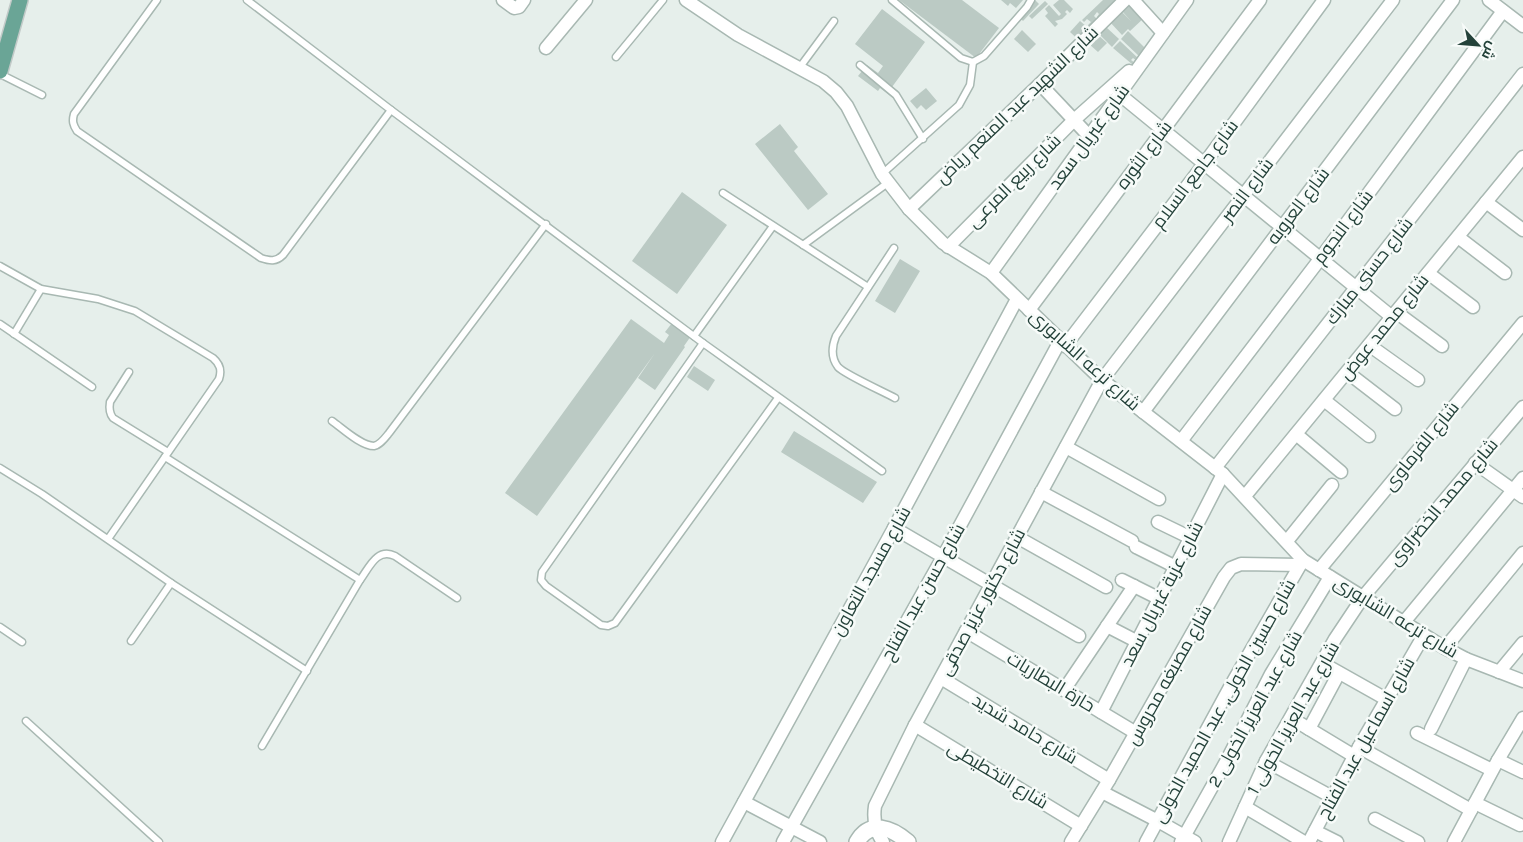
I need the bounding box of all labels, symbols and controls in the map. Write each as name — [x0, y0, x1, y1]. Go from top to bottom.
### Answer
north arrow — [1453, 20, 1503, 70]
street label: شارع الشهيد عبد المنعم رياض — [931, 21, 1104, 189]
text: ش — [1478, 39, 1501, 62]
street label: شارع غبريال سعد — [1044, 80, 1135, 194]
street label: شارع جامع السلام — [1147, 115, 1244, 233]
street label: شارع الثوره — [1111, 116, 1178, 194]
street label: شارع ربيع المرعى — [963, 130, 1066, 233]
street label: شارع النصر — [1215, 154, 1279, 228]
street label: شارع العروبه — [1262, 163, 1335, 249]
street label: شارع النجوم — [1308, 186, 1379, 269]
street label: شارع حسنى مبارك — [1320, 213, 1418, 330]
street label: شارع محمد عوض — [1335, 270, 1434, 385]
street label: شارع ترعه الشابورى — [1024, 305, 1145, 416]
street label: شارع الفرماوى — [1378, 397, 1465, 496]
street label: شارع محمد الخضراوى — [1383, 434, 1503, 571]
street label: شارع مسجد التعاون — [826, 502, 917, 640]
street label: شارع عزبة غبريال سعد — [1116, 518, 1209, 671]
street label: شارع حسن عبد الفتاح — [876, 520, 971, 665]
street label: شارع دكتور عزيز صدقى — [934, 525, 1031, 680]
street label: شارع ترعه الشابورى — [1329, 571, 1462, 664]
street label: شارع حسين الخولى, عبد الحميد الخولى — [1148, 575, 1301, 827]
street label: شارع مصبغه محروس — [1121, 601, 1218, 749]
street label: شارع عبد العزيز الخولى 2 — [1203, 627, 1308, 792]
street label: شارع عبد العزيز الخولى 1 — [1242, 638, 1345, 799]
street label: حارة البطاريات — [1003, 647, 1099, 717]
street label: شارع اسماعيل عبد الفتاح — [1312, 653, 1420, 823]
street label: شارع حامد شديد — [968, 689, 1082, 770]
street label: شارع التخطيطى — [943, 736, 1052, 814]

